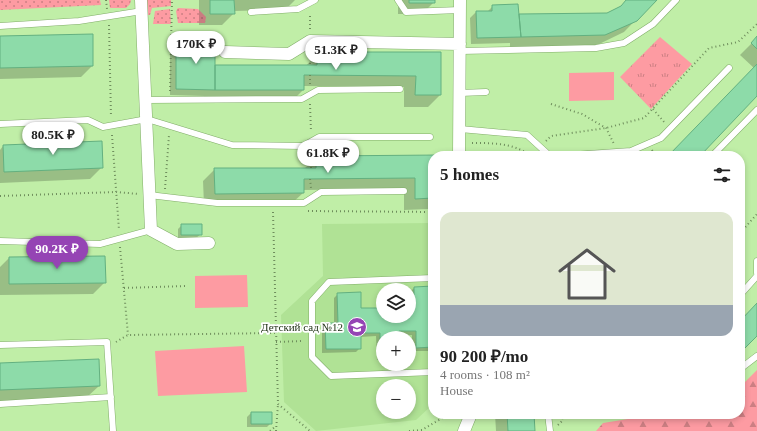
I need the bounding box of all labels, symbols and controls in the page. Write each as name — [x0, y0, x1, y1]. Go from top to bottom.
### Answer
pin: 170K ₽ — [163, 31, 229, 65]
text: 170K ₽ — [176, 36, 216, 51]
pin: 51.3K ₽ — [299, 37, 373, 71]
text: 51.3K ₽ — [314, 42, 358, 57]
pin: 80.5K ₽ — [16, 122, 90, 156]
text: 80.5K ₽ — [31, 127, 75, 142]
pin: 61.8K ₽ — [291, 140, 365, 174]
text: 61.8K ₽ — [306, 145, 350, 160]
icon: filters — [711, 164, 733, 186]
text: 5 homes — [440, 165, 499, 184]
pin: 90.2K ₽ — [20, 236, 94, 270]
icon: home — [551, 238, 623, 310]
text: 90.2K ₽ — [35, 241, 79, 256]
map controls — [376, 283, 416, 419]
button: layers — [376, 283, 416, 323]
school or university icon: Детский сад №12 — [346, 316, 368, 338]
place label: Детский сад №12 — [261, 321, 343, 333]
button: + — [376, 331, 416, 371]
text: 90 200 ₽/mo — [440, 347, 528, 366]
text: 4 rooms · 108 m² — [440, 367, 530, 382]
button: − — [376, 379, 416, 419]
text: House — [440, 383, 473, 398]

